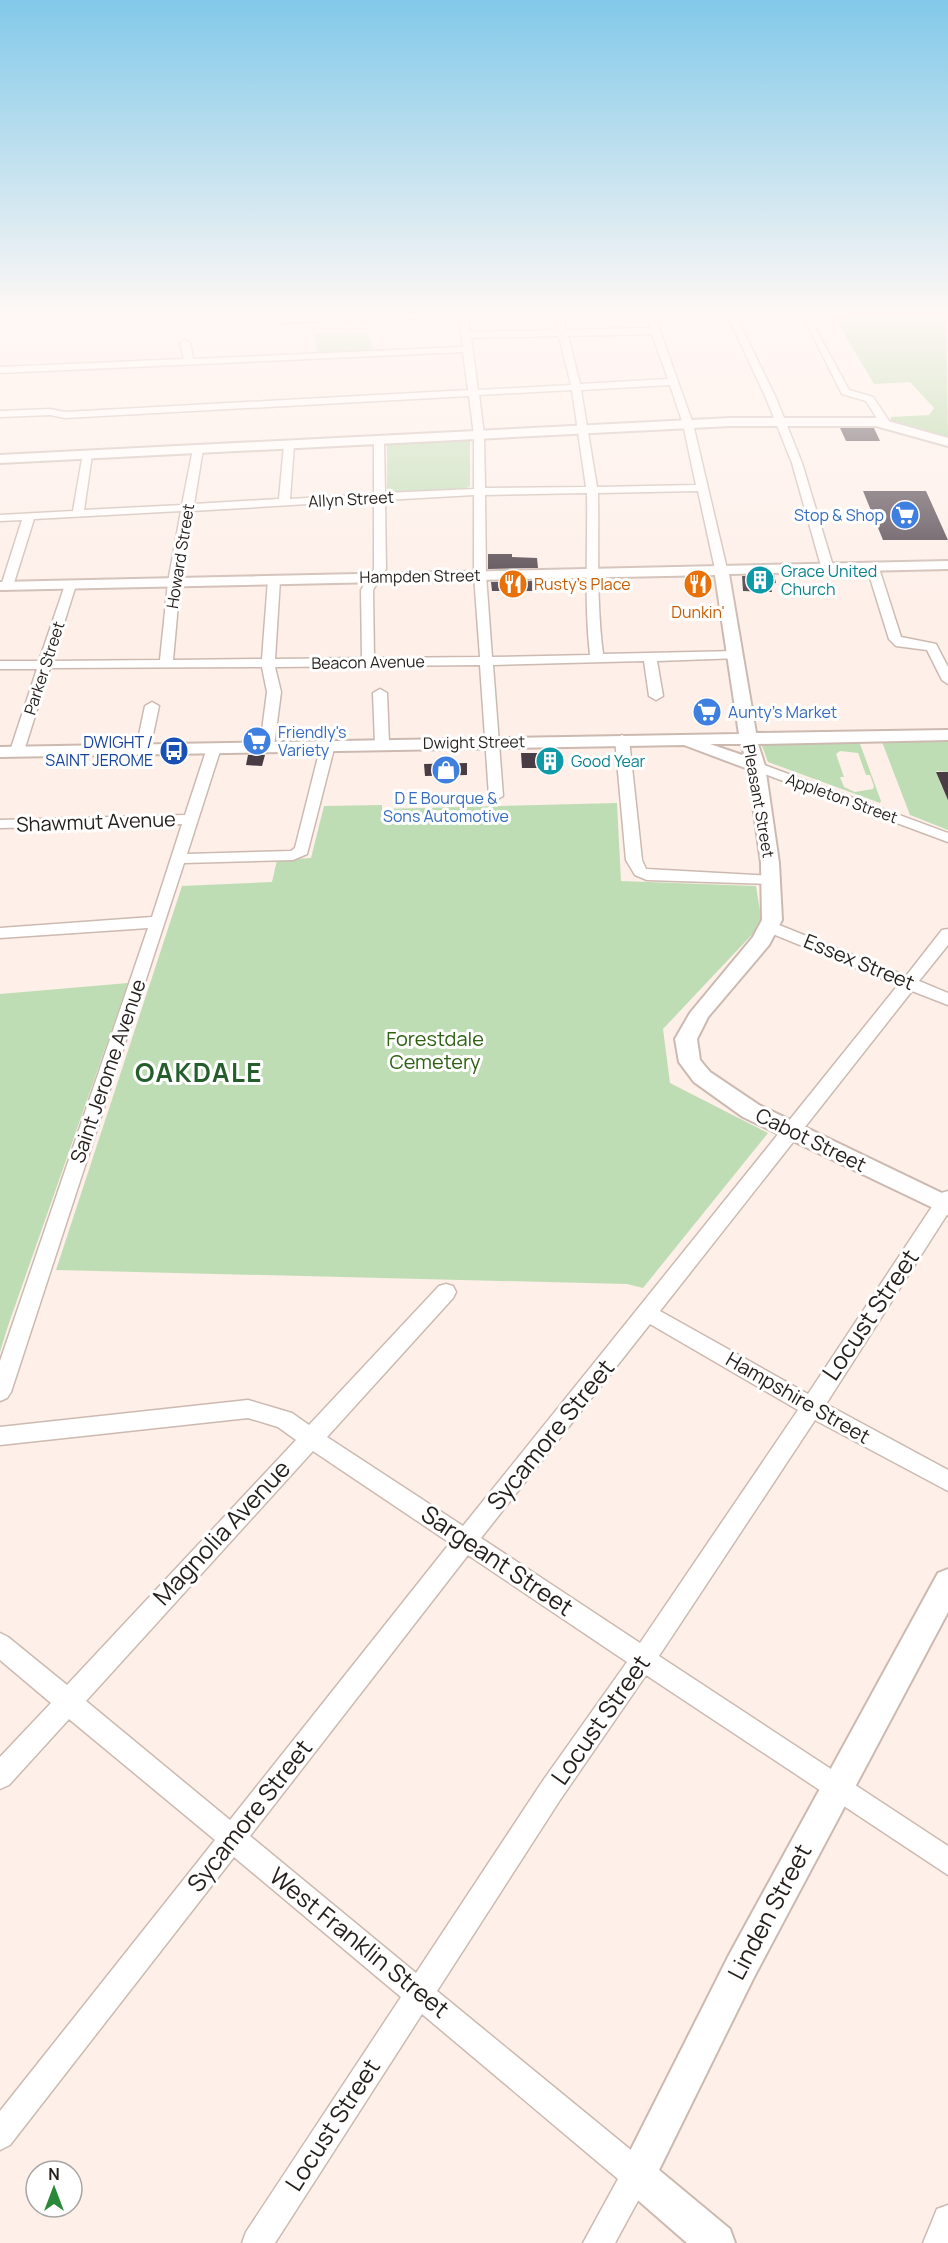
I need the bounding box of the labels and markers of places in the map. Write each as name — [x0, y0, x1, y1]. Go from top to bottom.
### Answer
supermarket icon: Stop & Shop — [889, 499, 921, 531]
place label: Stop & Shop — [794, 504, 884, 526]
place label: Grace United Church — [781, 560, 877, 600]
building icon: Grace United Church — [744, 564, 776, 596]
restaurant icon: Rusty's Place — [497, 568, 529, 600]
restaurant icon: Dunkin' — [682, 568, 714, 600]
place label: Rusty's Place — [534, 573, 631, 595]
place label: Dunkin' — [671, 601, 725, 623]
supermarket icon: Aunty's Market — [691, 696, 723, 728]
place label: Aunty's Market — [728, 701, 837, 723]
place label: Friendly's Variety — [278, 721, 346, 761]
supermarket icon: Friendly's Variety — [241, 725, 273, 757]
place label: DWIGHT / SAINT JEROME — [45, 731, 153, 771]
bus stop icon: DWIGHT / SAINT JEROME — [158, 735, 190, 767]
building icon: Good Year — [534, 745, 566, 777]
place label: Good Year — [571, 750, 646, 772]
shop icon: D E Bourque & Sons Automotive — [430, 754, 462, 786]
place label: D E Bourque & Sons Automotive — [383, 787, 509, 827]

